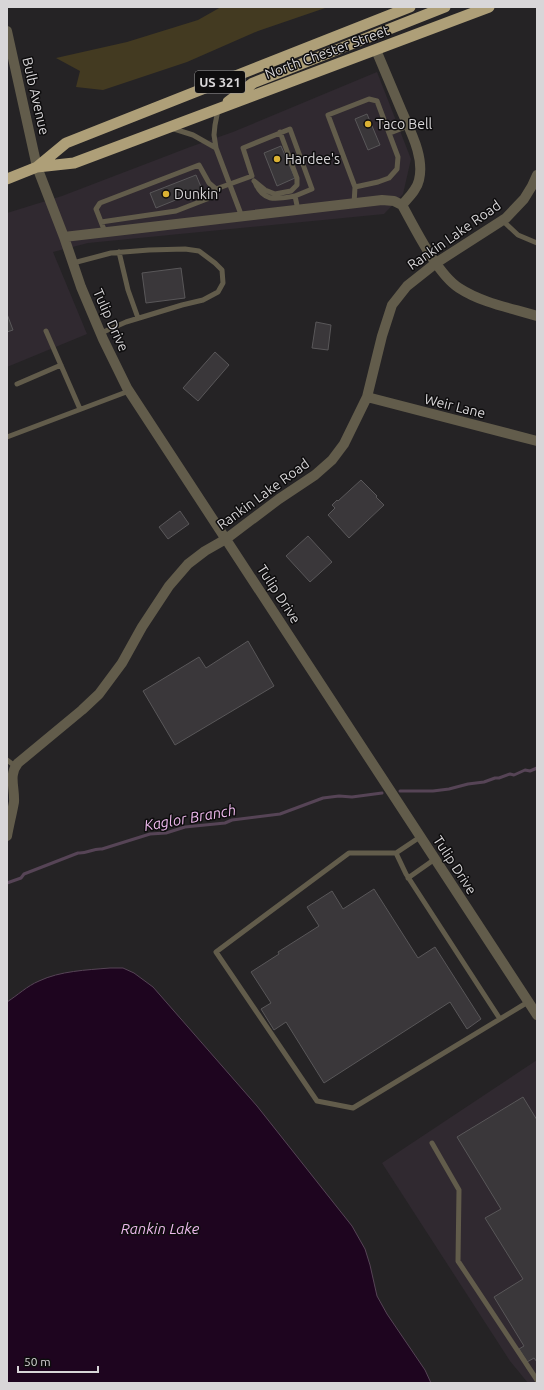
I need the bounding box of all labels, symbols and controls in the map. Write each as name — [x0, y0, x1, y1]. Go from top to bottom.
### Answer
street label: North Chester Street — [263, 22, 392, 82]
street label: Bulb Avenue — [19, 56, 53, 136]
road number: US 321 — [195, 71, 245, 93]
place label: Taco Bell — [376, 116, 433, 132]
marker: Taco Bell — [363, 119, 373, 129]
place label: Hardee's — [285, 151, 340, 167]
marker: Hardee's — [272, 154, 282, 164]
place label: Dunkin' — [174, 186, 221, 202]
marker: Dunkin' — [161, 189, 171, 199]
street label: Rankin Lake Road — [404, 197, 504, 273]
street label: Tulip Drive — [90, 286, 132, 354]
street label: Weir Lane — [423, 391, 487, 421]
street label: Rankin Lake Road — [214, 455, 312, 533]
street label: Tulip Drive — [254, 562, 304, 626]
water label: Kaglor Branch — [143, 801, 237, 834]
street label: Tulip Drive — [430, 833, 480, 897]
water label: Rankin Lake — [121, 1220, 200, 1237]
scale bar — [18, 1348, 98, 1374]
text: 50 m — [24, 1355, 51, 1368]

